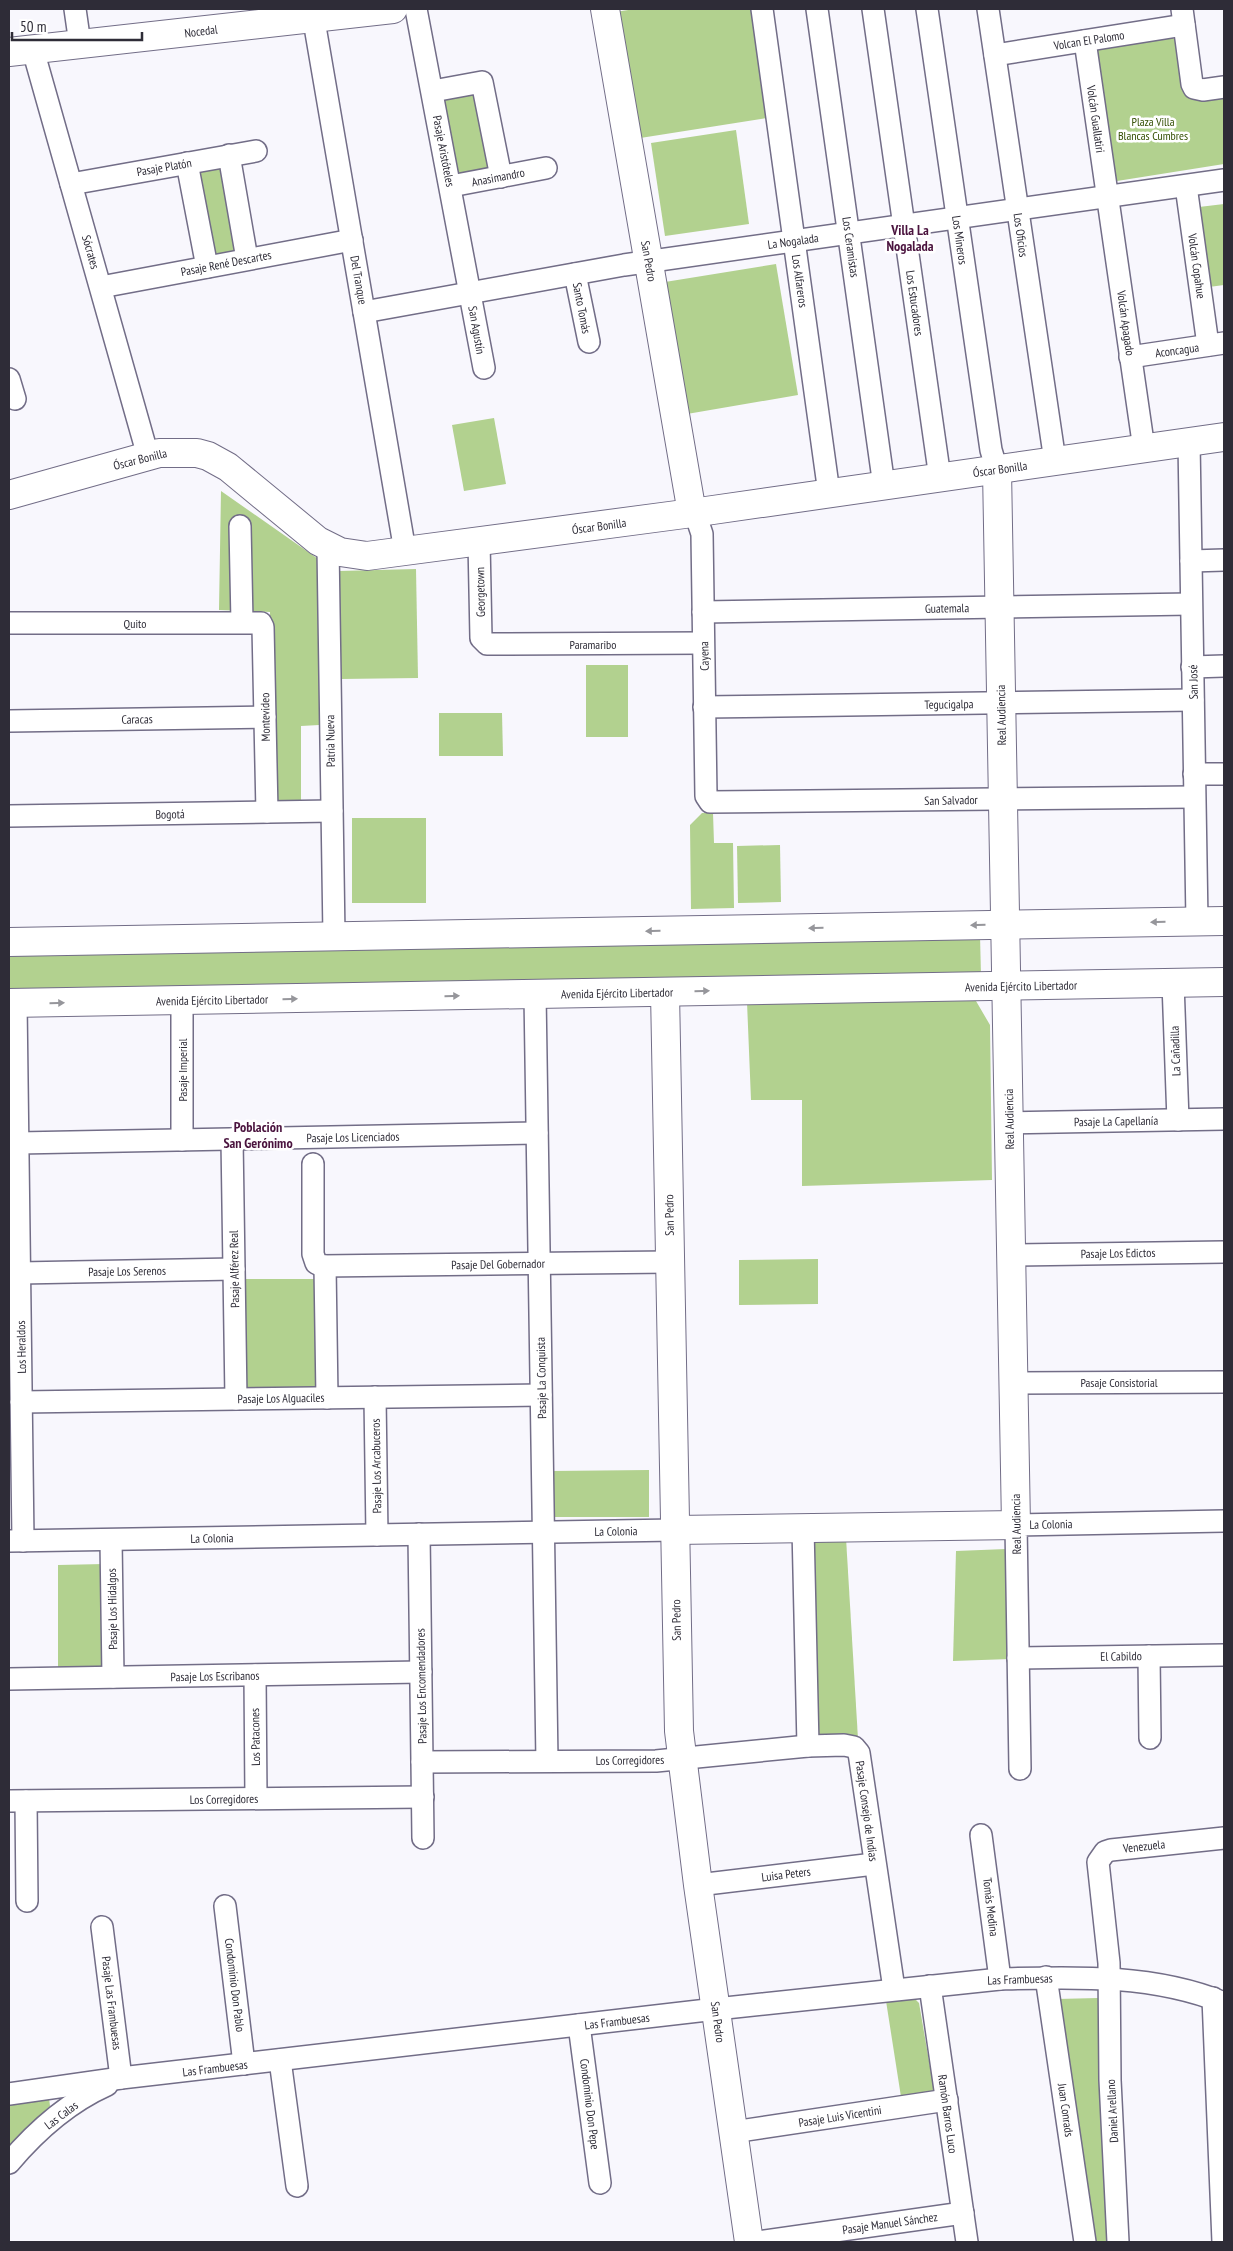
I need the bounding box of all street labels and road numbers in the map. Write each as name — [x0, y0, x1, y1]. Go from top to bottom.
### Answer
street label: Nocedal — [183, 21, 219, 40]
street label: Volcan El Palomo — [1052, 27, 1125, 53]
street label: Volcán Guallatiri — [1084, 83, 1108, 154]
street label: Pasaje Aristóteles — [430, 114, 458, 188]
street label: Pasaje Platón — [135, 155, 193, 179]
street label: Anasimandro — [470, 164, 526, 190]
street label: Los Oficios — [1010, 212, 1032, 258]
street label: Los Mineros — [949, 215, 971, 265]
street label: Los Ceramistas — [839, 216, 863, 278]
street label: La Nogalada — [767, 230, 820, 252]
street label: Volcán Copahue — [1185, 231, 1209, 300]
street label: Sócrates — [79, 233, 103, 271]
street label: San Pedro — [638, 239, 660, 283]
street label: Pasaje René Descartes — [179, 247, 273, 279]
street label: Del Tranque — [347, 254, 371, 306]
street label: Los Alfareros — [789, 254, 811, 308]
street label: Los Estucadores — [903, 269, 927, 337]
street label: Santo Tomás — [570, 281, 594, 335]
street label: Volcán Apagado — [1114, 288, 1138, 357]
street label: San Agustín — [465, 305, 489, 355]
street label: Aconcagua — [1154, 339, 1200, 361]
street label: Óscar Bonilla — [112, 445, 169, 473]
street label: Óscar Bonilla — [972, 458, 1028, 480]
street label: Óscar Bonilla — [571, 515, 627, 537]
street label: Georgetown — [472, 567, 488, 617]
street label: Guatemala — [925, 600, 969, 616]
street label: Quito — [124, 616, 146, 631]
street label: Paramaribo — [570, 637, 616, 652]
street label: Cayena — [696, 641, 712, 671]
street label: San José — [1185, 664, 1201, 700]
street label: Real Audiencia — [993, 684, 1009, 745]
street label: Montevideo — [257, 693, 273, 741]
street label: Tegucigalpa — [924, 696, 974, 712]
street label: Caracas — [121, 711, 153, 727]
street label: Patria Nueva — [322, 715, 338, 767]
street label: San Salvador — [924, 792, 979, 808]
street label: Bogotá — [155, 806, 185, 822]
street label: Avenida Ejército Libertador — [965, 978, 1078, 994]
street label: Avenida Ejército Libertador — [561, 985, 674, 1001]
street label: Avenida Ejército Libertador — [156, 992, 269, 1008]
street label: La Cañadilla — [1167, 1025, 1183, 1077]
street label: Pasaje Imperial — [175, 1038, 190, 1102]
street label: Real Audiencia — [1001, 1088, 1017, 1149]
street label: Pasaje La Capellanía — [1074, 1113, 1158, 1129]
street label: Pasaje Los Licenciados — [306, 1129, 400, 1145]
street label: San Pedro — [661, 1194, 677, 1236]
street label: Pasaje Alférez Real — [226, 1230, 242, 1308]
street label: Pasaje Los Edictos — [1081, 1245, 1155, 1261]
street label: Pasaje Del Gobernador — [451, 1256, 546, 1272]
street label: Pasaje Los Serenos — [88, 1263, 166, 1279]
street label: Los Heraldos — [13, 1320, 29, 1374]
street label: Pasaje La Conquista — [533, 1337, 549, 1419]
street label: Pasaje Consistorial — [1080, 1375, 1158, 1390]
street label: Pasaje Los Alguaciles — [237, 1390, 325, 1406]
street label: Pasaje Los Arcabuceros — [368, 1419, 384, 1513]
street label: Real Audiencia — [1008, 1493, 1024, 1554]
street label: La Colonia — [1029, 1516, 1073, 1532]
street label: La Colonia — [594, 1523, 638, 1539]
street label: La Colonia — [190, 1530, 234, 1546]
street label: Pasaje Los Hidalgos — [104, 1568, 120, 1650]
street label: San Pedro — [668, 1599, 684, 1641]
street label: Pasaje Los Encomendadores — [412, 1628, 430, 1744]
street label: El Cabildo — [1100, 1648, 1142, 1664]
street label: Pasaje Los Escribanos — [170, 1668, 260, 1684]
street label: Los Patacones — [247, 1708, 263, 1766]
street label: Los Corregidores — [596, 1752, 664, 1768]
street label: Pasaje Consejo de Indias — [853, 1760, 881, 1862]
street label: Los Corregidores — [190, 1791, 258, 1807]
street label: Venezuela — [1121, 1836, 1166, 1856]
street label: Luisa Peters — [760, 1864, 812, 1884]
street label: Tomás Medina — [980, 1877, 1002, 1937]
street label: Condominio Don Pablo — [222, 1937, 248, 2033]
street label: Pasaje Las Frambuesas — [99, 1955, 125, 2051]
street label: Las Frambuesas — [987, 1970, 1053, 1988]
street label: San Pedro — [708, 2000, 728, 2044]
street label: Las Frambuesas — [584, 2010, 650, 2032]
street label: Las Frambuesas — [182, 2057, 248, 2079]
street label: Condominio Don Pepe — [577, 2058, 603, 2150]
street label: Ramón Barros Luco — [935, 2074, 961, 2154]
street label: Daniel Arellano — [1103, 2079, 1121, 2143]
street label: Juan Conrads — [1055, 2081, 1077, 2138]
street label: Las Calas — [41, 2098, 81, 2132]
street label: Pasaje Luis Vicentini — [797, 2102, 883, 2130]
street label: Pasaje Manuel Sánchez — [841, 2209, 939, 2237]

